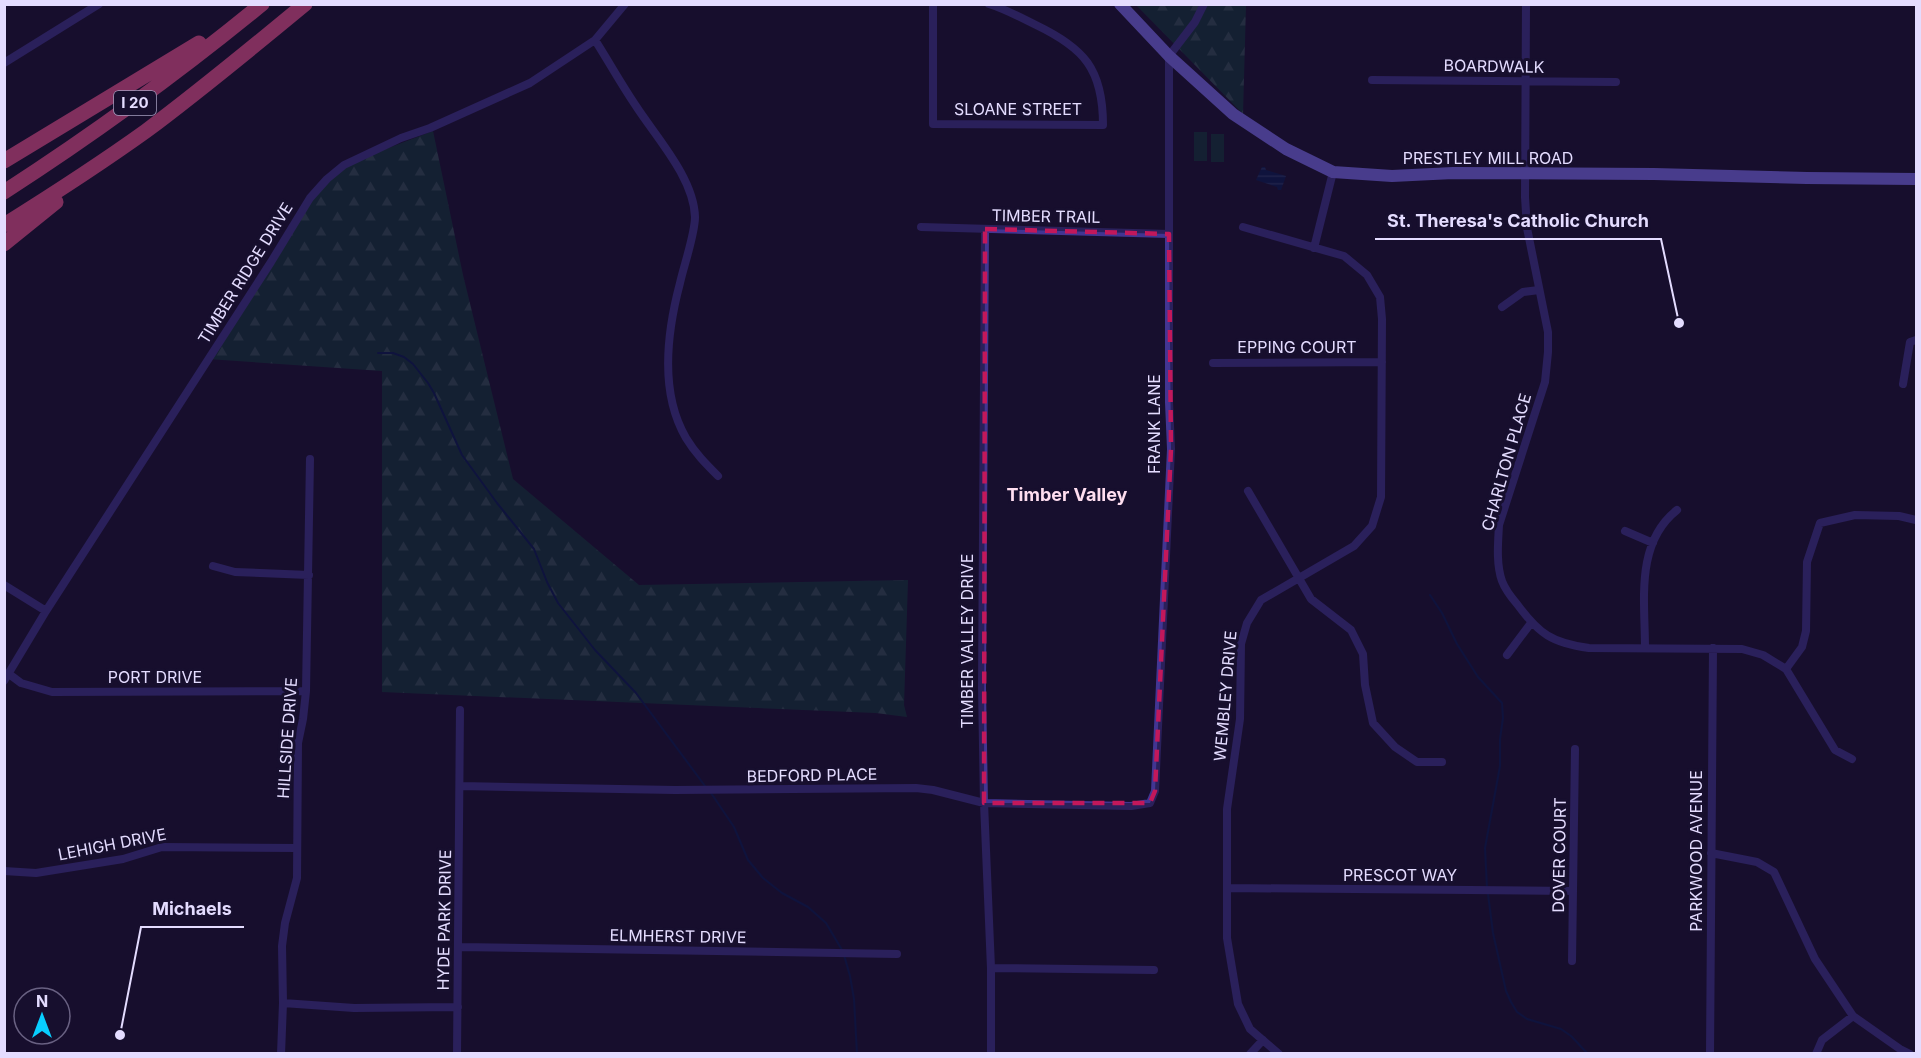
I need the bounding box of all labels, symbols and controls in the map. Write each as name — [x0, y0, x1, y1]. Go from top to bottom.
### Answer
street label: BOARDWALK — [1443, 55, 1545, 77]
road number: I 20 — [114, 91, 156, 115]
street label: SLOANE STREET — [954, 99, 1082, 119]
street label: PRESTLEY MILL ROAD — [1403, 148, 1573, 168]
street label: TIMBER RIDGE DRIVE — [193, 199, 297, 347]
callout: St. Theresa's Catholic Church — [1375, 203, 1661, 239]
street label: TIMBER TRAIL — [991, 205, 1101, 227]
text: St. Theresa's Catholic Church — [1387, 210, 1649, 231]
street label: EPPING COURT — [1237, 337, 1357, 357]
street label: FRANK LANE — [1144, 374, 1164, 474]
street label: CHARLTON PLACE — [1477, 391, 1535, 533]
district label: Timber Valley — [1007, 484, 1128, 505]
street label: TIMBER VALLEY DRIVE — [957, 554, 977, 728]
street label: WEMBLEY DRIVE — [1209, 630, 1241, 762]
street label: PORT DRIVE — [108, 667, 202, 687]
street label: HILLSIDE DRIVE — [273, 677, 301, 799]
street label: BEDFORD PLACE — [746, 764, 878, 786]
street label: PARKWOOD AVENUE — [1686, 770, 1706, 932]
street label: DOVER COURT — [1548, 797, 1570, 913]
street label: LEHIGH DRIVE — [56, 824, 168, 864]
street label: HYDE PARK DRIVE — [433, 849, 455, 991]
street label: PRESCOT WAY — [1343, 865, 1457, 885]
callout: Michaels — [141, 891, 244, 927]
text: Michaels — [152, 898, 232, 919]
street label: ELMHERST DRIVE — [609, 925, 747, 947]
north arrow — [12, 986, 72, 1046]
text: N — [36, 991, 48, 1011]

